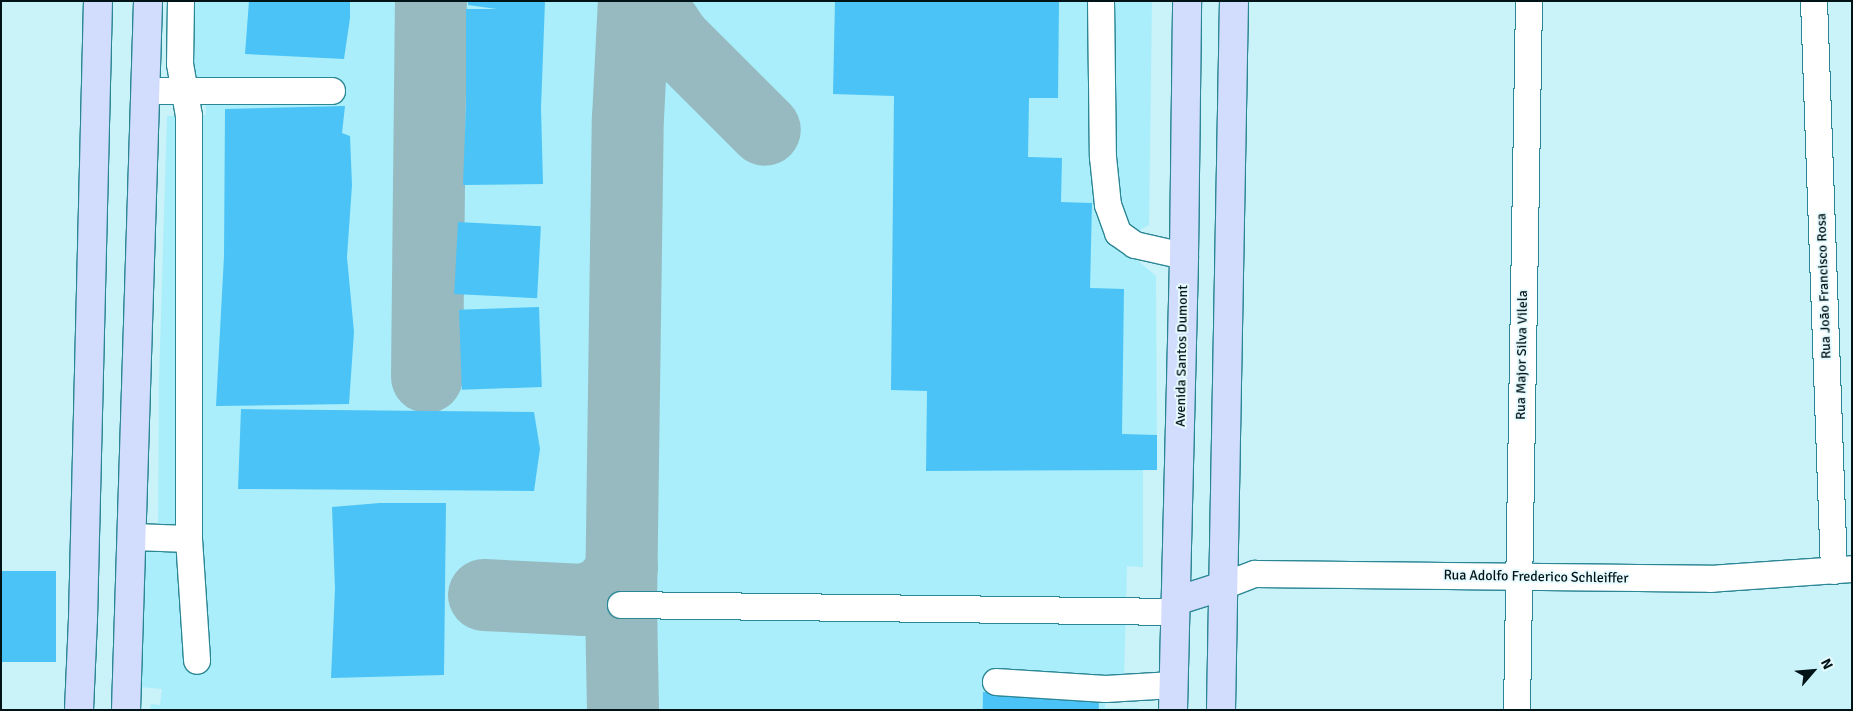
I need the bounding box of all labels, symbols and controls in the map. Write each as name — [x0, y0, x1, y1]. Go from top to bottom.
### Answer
street label: Rua João Francisco Rosa — [1813, 213, 1835, 359]
street label: Avenida Santos Dumont — [1172, 285, 1192, 427]
street label: Rua Major Silva Vilela — [1512, 290, 1532, 420]
street label: Rua Adolfo Frederico Schleiffer — [1443, 567, 1629, 587]
north arrow — [1788, 646, 1838, 696]
text: N — [1817, 656, 1837, 672]

